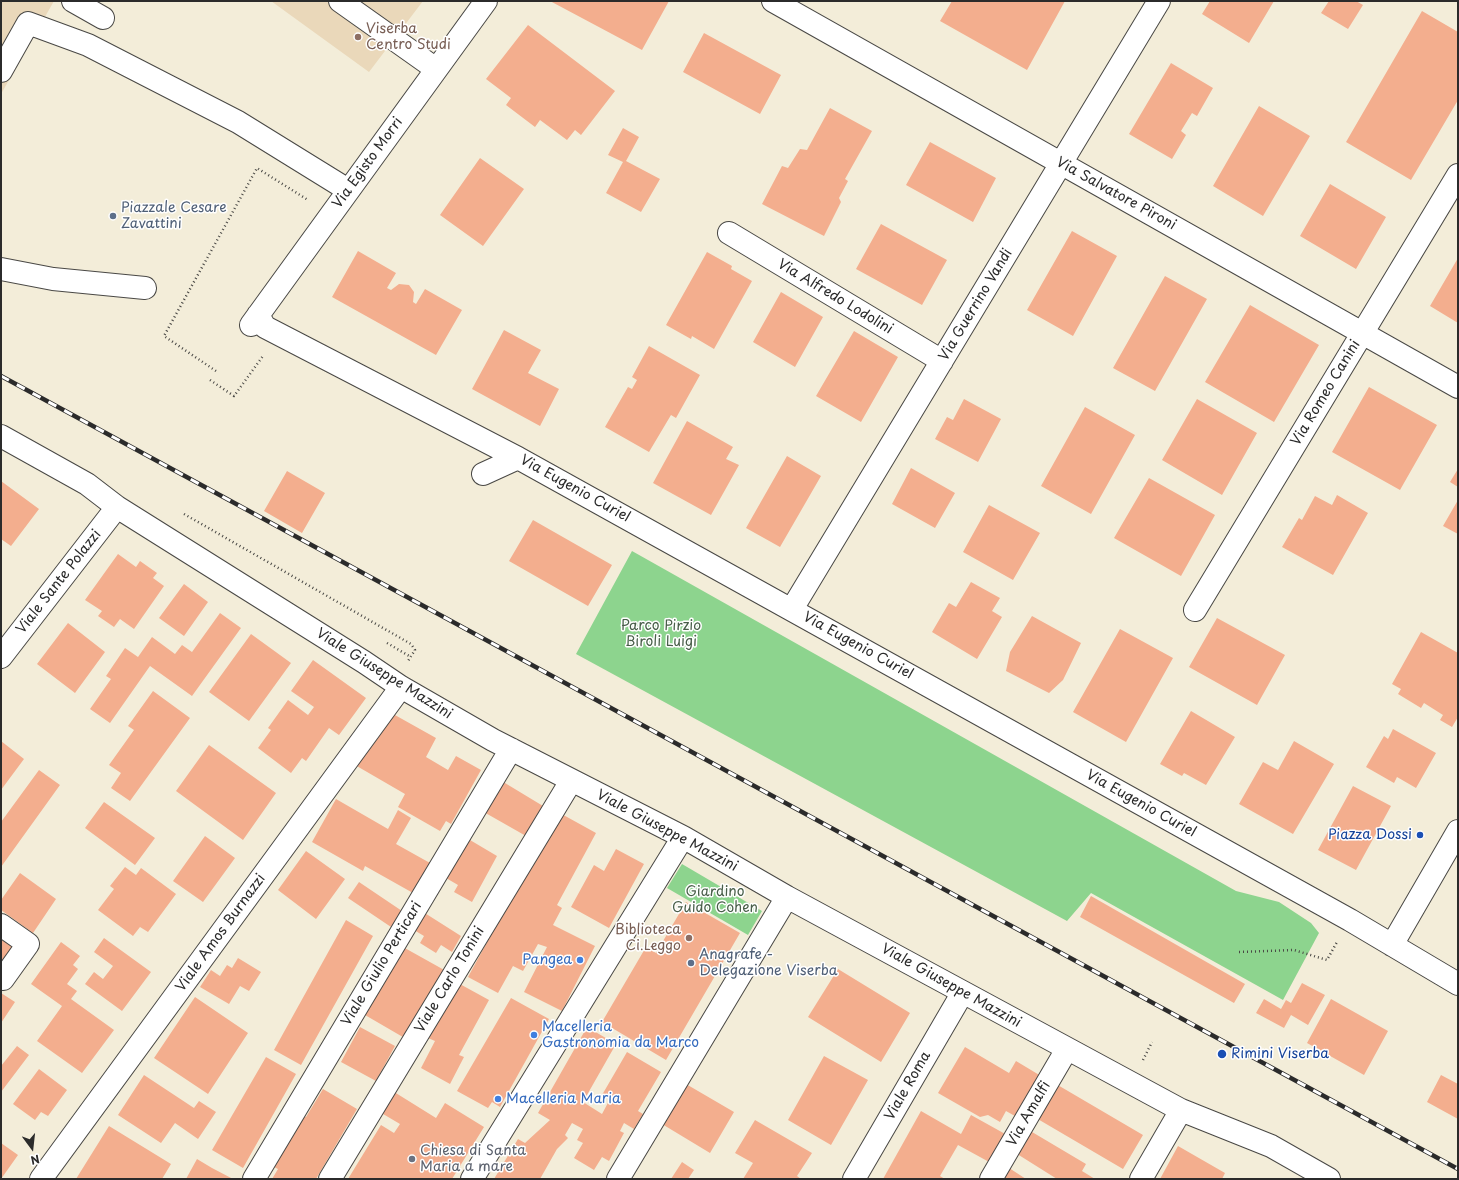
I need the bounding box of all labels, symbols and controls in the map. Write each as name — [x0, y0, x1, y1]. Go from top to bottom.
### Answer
place label: Viserba Centro Studi — [366, 21, 451, 54]
marker: Viserba Centro Studi — [353, 32, 363, 42]
street label: Via Egisto Morri — [329, 114, 407, 212]
street label: Via Salvatore Pironi — [1053, 154, 1179, 234]
place label: Piazzale Cesare Zavattini — [121, 200, 227, 232]
marker: Piazzale Cesare Zavattini — [108, 211, 118, 221]
street label: Via Guerrino Vandi — [936, 246, 1016, 364]
street label: Via Alfredo Lodolini — [774, 256, 896, 338]
street label: Via Romeo Canini — [1288, 337, 1364, 449]
street label: Via Eugenio Curiel — [517, 452, 633, 526]
street label: Viale Sante Polazzi — [13, 527, 105, 637]
street label: Via Eugenio Curiel — [800, 609, 916, 683]
park label: Parco Pirzio Biroli Luigi — [621, 618, 701, 650]
street label: Viale Giuseppe Mazzini — [313, 625, 455, 723]
street label: Via Eugenio Curiel — [1083, 767, 1199, 841]
street label: Viale Giuseppe Mazzini — [593, 787, 741, 875]
place label: Piazza Dossi — [1328, 827, 1412, 843]
marker: Piazza Dossi — [1415, 830, 1425, 840]
street label: Viale Amos Burnazzi — [173, 871, 269, 995]
park label: Giardino Guido Cohen — [672, 884, 758, 916]
street label: Viale Giulio Perticari — [338, 899, 426, 1029]
place label: Biblioteca Ci.Leggo — [615, 922, 681, 954]
street label: Viale Carlo Tonini — [412, 924, 488, 1036]
marker: Biblioteca Ci.Leggo — [684, 933, 694, 943]
street label: Viale Giuseppe Mazzini — [878, 940, 1024, 1032]
place label: Anagrafe - Delegazione Viserba — [699, 947, 838, 980]
place label: Pangea — [522, 952, 572, 968]
marker: Pangea — [575, 955, 585, 965]
marker: Anagrafe - Delegazione Viserba — [686, 958, 696, 968]
place label: Macelleria Gastronomia da Marco — [542, 1019, 699, 1052]
marker: Macelleria Gastronomia da Marco — [529, 1030, 539, 1040]
place label: Rimini Viserba — [1231, 1046, 1329, 1062]
marker: Rimini Viserba — [1216, 1048, 1228, 1060]
street label: Viale Roma — [882, 1049, 934, 1123]
street label: Via Amalfi — [1004, 1079, 1054, 1149]
place label: Macelleria Maria — [506, 1091, 621, 1107]
marker: Macelleria Maria — [493, 1094, 503, 1104]
north arrow — [12, 1128, 52, 1168]
place label: Chiesa di Santa Maria a mare — [420, 1143, 526, 1176]
text: N — [29, 1151, 42, 1169]
marker: Chiesa di Santa Maria a mare — [407, 1154, 417, 1164]

